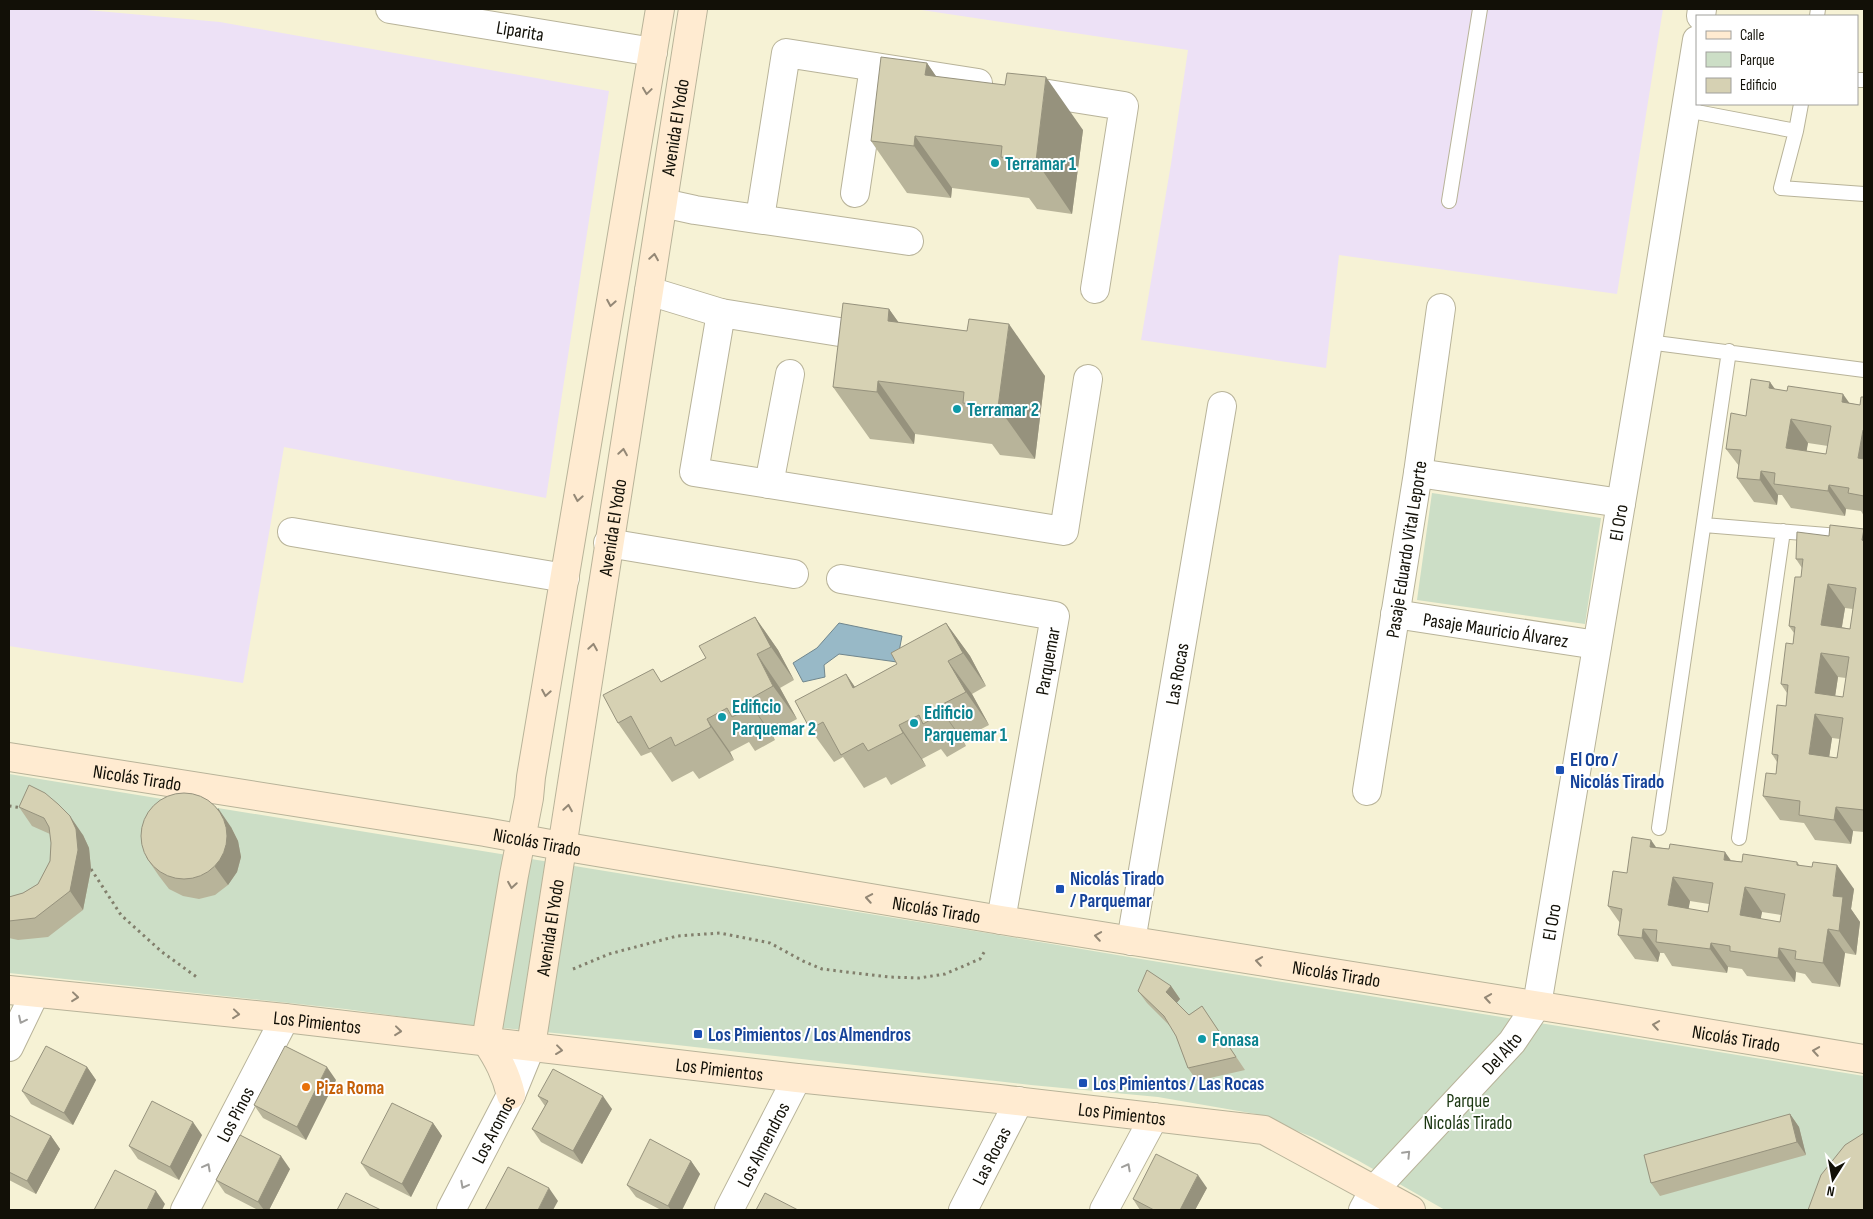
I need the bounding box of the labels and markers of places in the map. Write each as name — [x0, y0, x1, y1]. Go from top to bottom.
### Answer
place label: Terramar 1 — [1005, 153, 1077, 176]
marker: Terramar 1 — [989, 157, 1001, 169]
place label: Terramar 2 — [967, 399, 1039, 422]
marker: Terramar 2 — [951, 403, 963, 415]
place label: Edificio Parquemar 2 — [732, 696, 816, 741]
place label: Edificio Parquemar 1 — [924, 702, 1008, 747]
marker: Edificio Parquemar 2 — [716, 711, 728, 723]
marker: Edificio Parquemar 1 — [908, 717, 920, 729]
place label: El Oro / Nicolás Tirado — [1570, 749, 1664, 794]
marker: El Oro / Nicolás Tirado — [1554, 764, 1566, 776]
place label: Nicolás Tirado / Parquemar — [1070, 868, 1164, 913]
marker: Nicolás Tirado / Parquemar — [1054, 883, 1066, 895]
place label: Los Pimientos / Los Almendros — [708, 1024, 911, 1047]
marker: Los Pimientos / Los Almendros — [692, 1028, 704, 1040]
place label: Fonasa — [1212, 1029, 1259, 1052]
marker: Fonasa — [1196, 1033, 1208, 1045]
place label: Los Pimientos / Las Rocas — [1093, 1073, 1264, 1096]
place label: Piza Roma — [316, 1077, 384, 1100]
marker: Los Pimientos / Las Rocas — [1077, 1077, 1089, 1089]
marker: Piza Roma — [300, 1081, 312, 1093]

